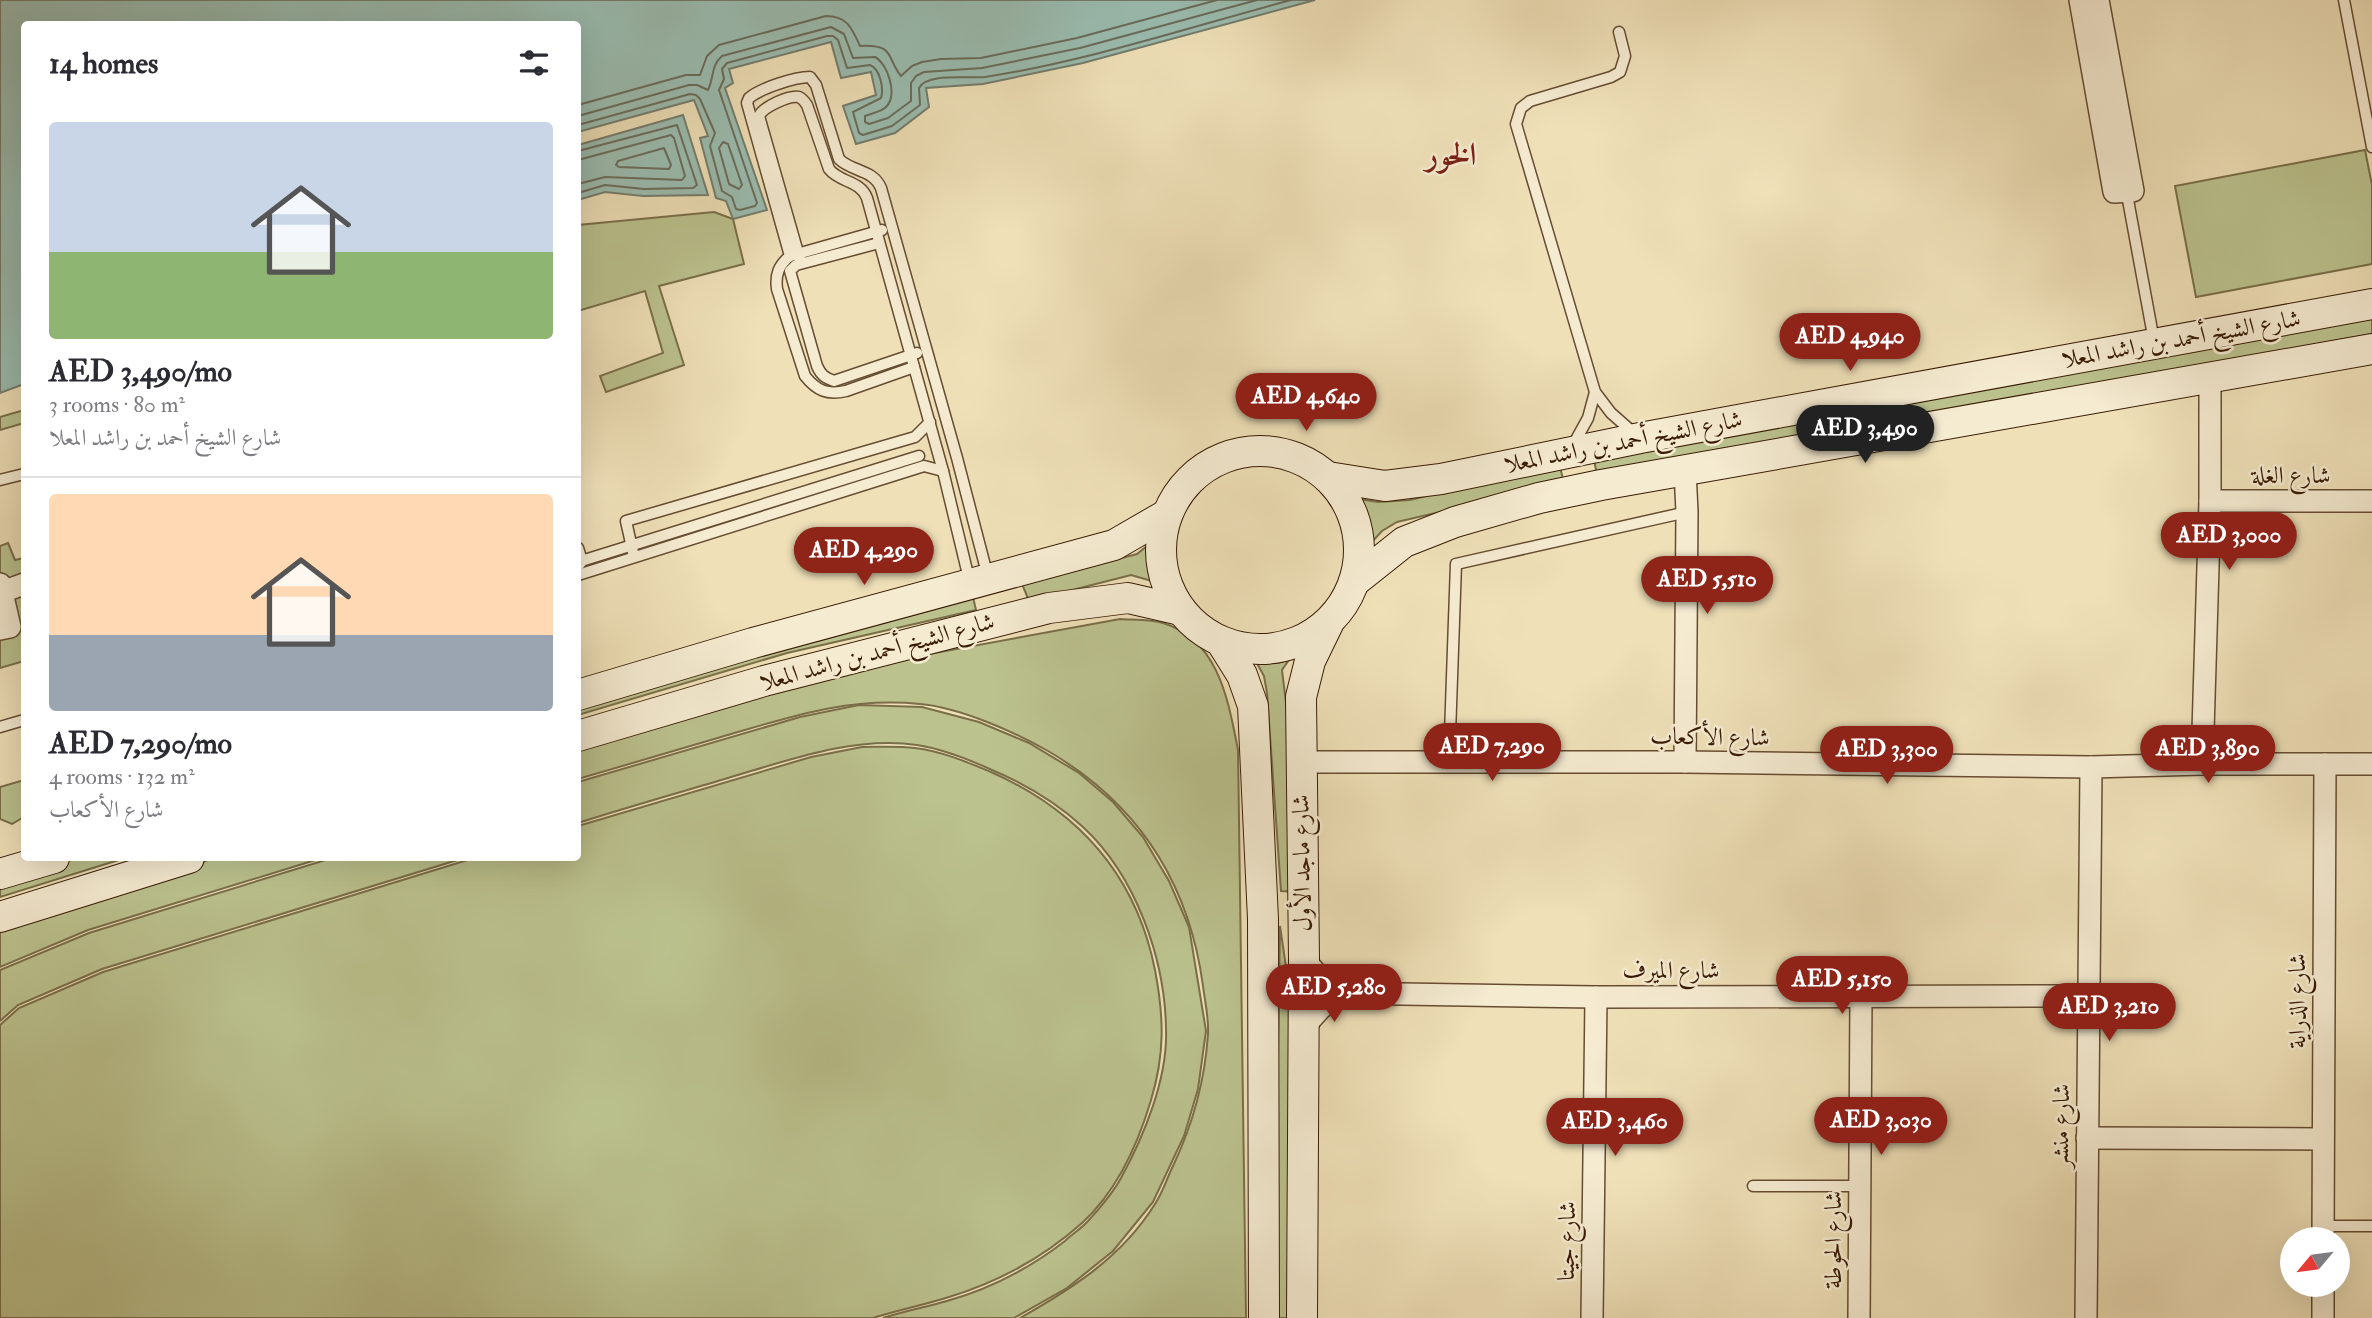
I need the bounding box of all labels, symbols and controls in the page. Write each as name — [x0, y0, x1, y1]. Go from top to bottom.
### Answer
icon: filters — [515, 44, 553, 82]
text: 14 homes — [49, 45, 158, 82]
district label: الخور — [1423, 135, 1476, 175]
icon: home — [238, 167, 364, 293]
street label: شارع الشيخ أحمد بن راشد المعلا — [2059, 301, 2304, 380]
pin: AED 4,940 — [1770, 314, 1930, 373]
text: AED 4,940 — [1795, 321, 1905, 350]
text: AED 3,490/mo — [49, 353, 232, 390]
pin: AED 4,640 — [1226, 374, 1386, 433]
text: AED 4,640 — [1252, 381, 1360, 410]
text: 3 rooms · 80 m² — [49, 390, 185, 419]
street label: شارع الشيخ أحمد بن راشد المعلا — [1501, 402, 1746, 485]
pin: AED 3,490 — [1785, 406, 1945, 465]
text: AED 3,490 — [1812, 413, 1918, 442]
text: شارع الشيخ أحمد بن راشد المعلا — [49, 423, 281, 452]
street label: شارع الغلة — [2250, 460, 2331, 495]
pin: AED 3,000 — [2149, 512, 2309, 572]
text: AED 3,000 — [2177, 520, 2281, 549]
pin: AED 4,290 — [784, 528, 944, 587]
text: AED 4,290 — [810, 535, 918, 564]
icon: home — [238, 539, 364, 665]
pin: AED 5,510 — [1627, 556, 1787, 616]
text: AED 5,510 — [1657, 564, 1757, 593]
street label: شارع الشيخ أحمد بن راشد المعلا — [755, 604, 999, 703]
street label: شارع الأكعاب — [1650, 719, 1770, 758]
pin: AED 7,290 — [1412, 724, 1572, 783]
text: AED 7,290/mo — [49, 725, 232, 762]
pin: AED 3,300 — [1807, 726, 1967, 786]
pin: AED 3,890 — [2128, 726, 2288, 785]
text: AED 7,290 — [1439, 731, 1545, 760]
text: AED 3,890 — [2156, 733, 2260, 762]
text: AED 3,300 — [1836, 734, 1938, 763]
text: 4 rooms · 132 m² — [49, 762, 195, 791]
street label: شارع ماجد الأول — [1284, 794, 1323, 932]
text: شارع الأكعاب — [49, 795, 164, 824]
street label: شارع الذراية — [2282, 953, 2317, 1049]
street label: شارع الميرف — [1622, 955, 1720, 990]
pin: AED 5,150 — [1762, 956, 1922, 1016]
pin: AED 5,280 — [1254, 964, 1414, 1024]
text: AED 5,150 — [1792, 964, 1892, 993]
text: AED 5,280 — [1282, 972, 1386, 1001]
pin: AED 3,210 — [2029, 984, 2189, 1043]
text: AED 3,210 — [2059, 991, 2159, 1020]
street label: شارع منشر — [2045, 1084, 2081, 1171]
pin: AED 3,460 — [1535, 1098, 1695, 1158]
pin: AED 3,030 — [1801, 1098, 1961, 1157]
text: AED 3,030 — [1830, 1105, 1932, 1134]
text: AED 3,460 — [1562, 1106, 1668, 1135]
street label: شارع الحوطة — [1818, 1191, 1853, 1289]
street label: شارع جيتا — [1551, 1201, 1587, 1281]
north arrow — [2280, 1227, 2350, 1297]
map controls — [2280, 1227, 2350, 1297]

